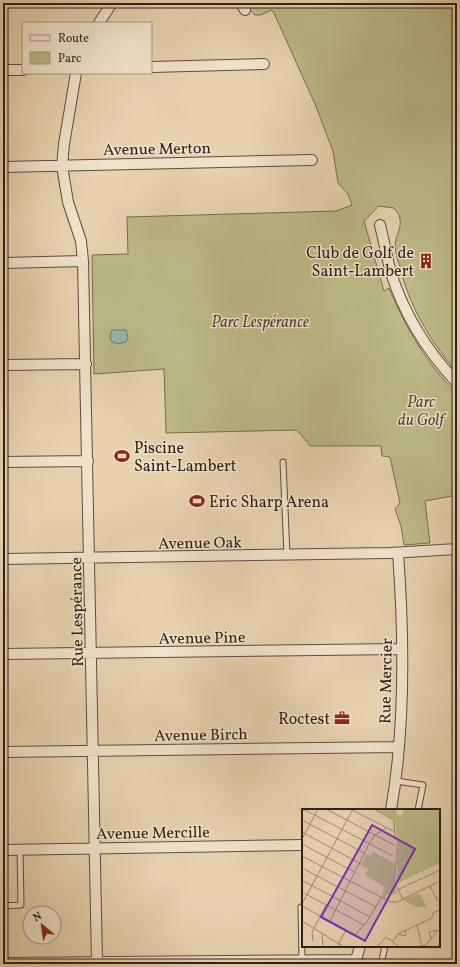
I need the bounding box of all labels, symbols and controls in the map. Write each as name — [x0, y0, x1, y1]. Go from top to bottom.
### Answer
legend — [22, 22, 152, 74]
text: Route — [58, 31, 89, 47]
text: Parc — [58, 51, 81, 67]
street label: Avenue Merton — [103, 138, 211, 162]
place label: Club de Golf de Saint-Lambert — [306, 243, 414, 283]
building icon: Club de Golf de Saint-Lambert — [417, 252, 435, 270]
park label: Parc Lespérance — [211, 312, 309, 334]
park label: Parc du Golf — [398, 392, 447, 432]
place label: Piscine Saint-Lambert — [134, 438, 237, 478]
sports icon: Piscine Saint-Lambert — [113, 447, 131, 465]
sports icon: Eric Sharp Arena — [188, 492, 206, 510]
place label: Eric Sharp Arena — [209, 492, 329, 514]
street label: Avenue Oak — [158, 532, 242, 556]
street label: Rue Lespérance — [66, 557, 90, 667]
street label: Avenue Pine — [158, 627, 246, 651]
street label: Rue Mercier — [375, 638, 399, 724]
place label: Roctest — [278, 709, 330, 731]
office icon: Roctest — [333, 709, 351, 727]
street label: Avenue Birch — [154, 724, 248, 748]
inset map — [302, 809, 440, 947]
street label: Avenue Mercille — [96, 822, 210, 846]
north arrow — [22, 905, 62, 945]
text: N — [31, 909, 45, 926]

